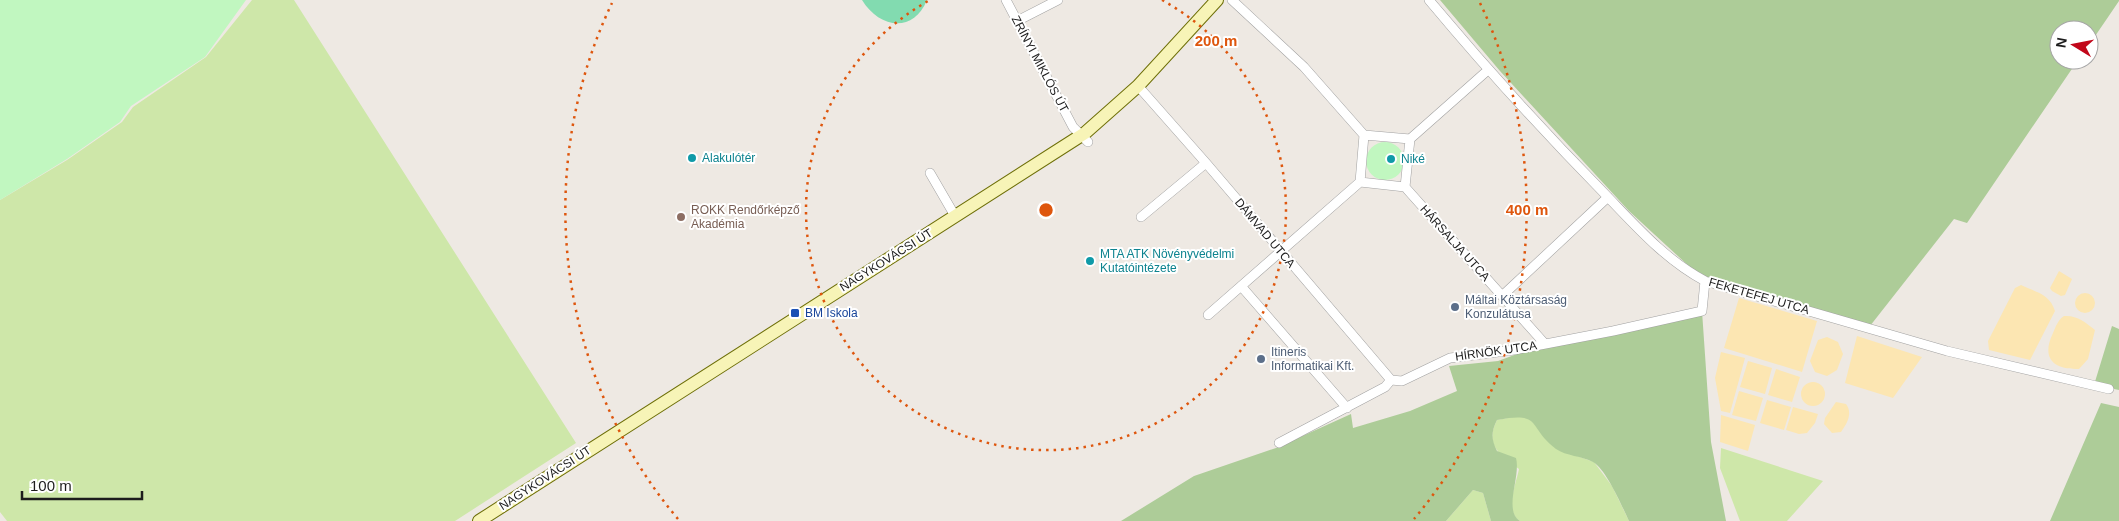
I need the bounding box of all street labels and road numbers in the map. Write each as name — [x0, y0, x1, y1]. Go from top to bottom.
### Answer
street label: ZRÍNYI MIKLÓS ÚT — [1009, 13, 1073, 115]
street label: DÁMVAD UTCA — [1232, 195, 1299, 271]
street label: HÁRSALJA UTCA — [1417, 201, 1494, 284]
street label: NAGYKOVÁCSI ÚT — [837, 225, 936, 294]
street label: FEKETEFEJ UTCA — [1707, 275, 1811, 317]
street label: HÍRNÖK UTCA — [1454, 337, 1538, 364]
street label: NAGYKOVÁCSI ÚT — [496, 442, 594, 513]

